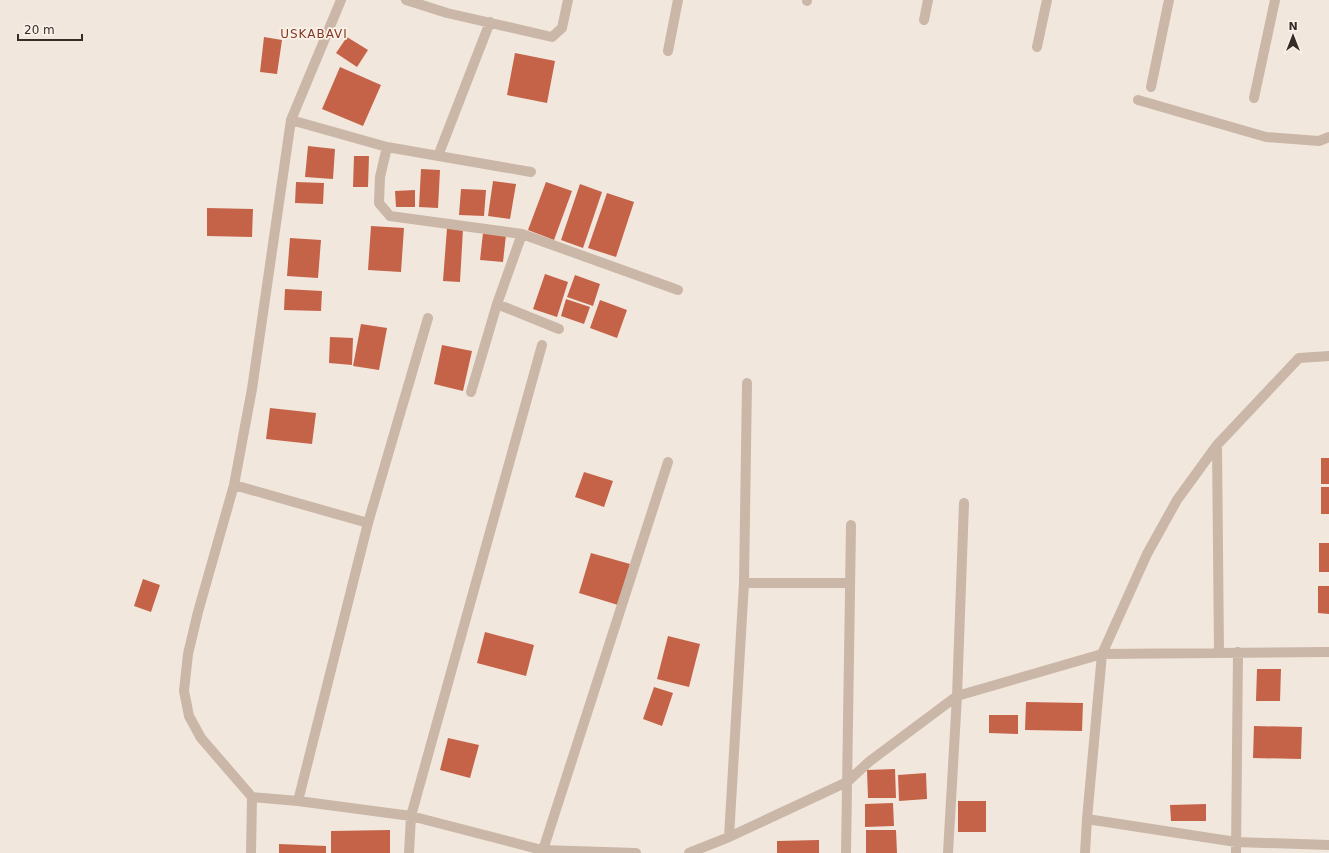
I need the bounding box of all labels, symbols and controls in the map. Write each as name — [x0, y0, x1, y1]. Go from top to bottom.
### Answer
scale bar — [18, 16, 82, 42]
north arrow — [1273, 16, 1313, 56]
text: N — [1288, 20, 1298, 33]
text: 20 m — [24, 23, 55, 37]
district label: USKABAVI — [280, 27, 348, 41]

